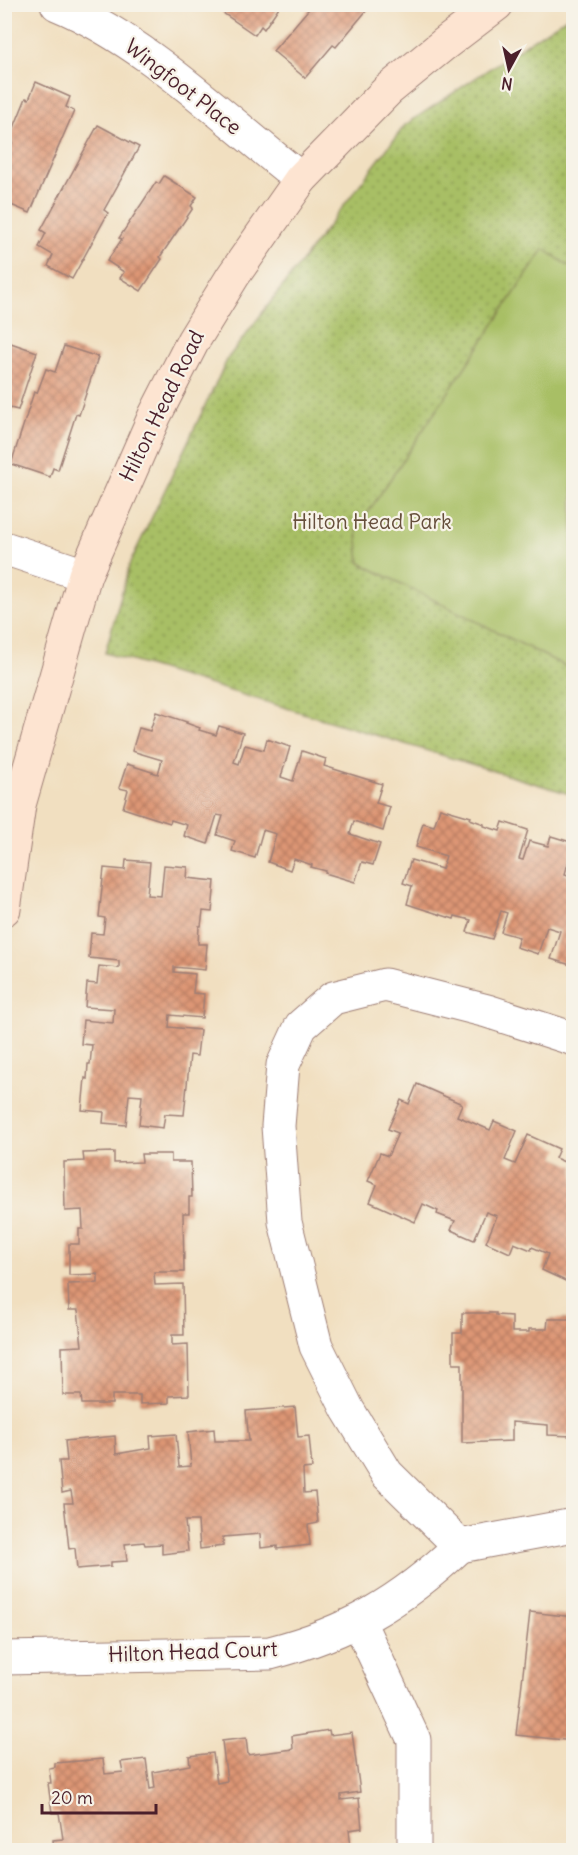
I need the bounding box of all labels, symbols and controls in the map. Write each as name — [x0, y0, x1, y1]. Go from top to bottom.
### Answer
street label: Wingfoot Place — [120, 33, 247, 141]
north arrow — [479, 39, 539, 99]
text: N — [500, 73, 514, 95]
street label: Hilton Head Road — [113, 326, 210, 486]
park label: Hilton Head Park — [292, 508, 452, 535]
street label: Hilton Head Court — [108, 1635, 278, 1668]
scale bar — [42, 1777, 156, 1815]
text: 20 m — [51, 1786, 93, 1809]

